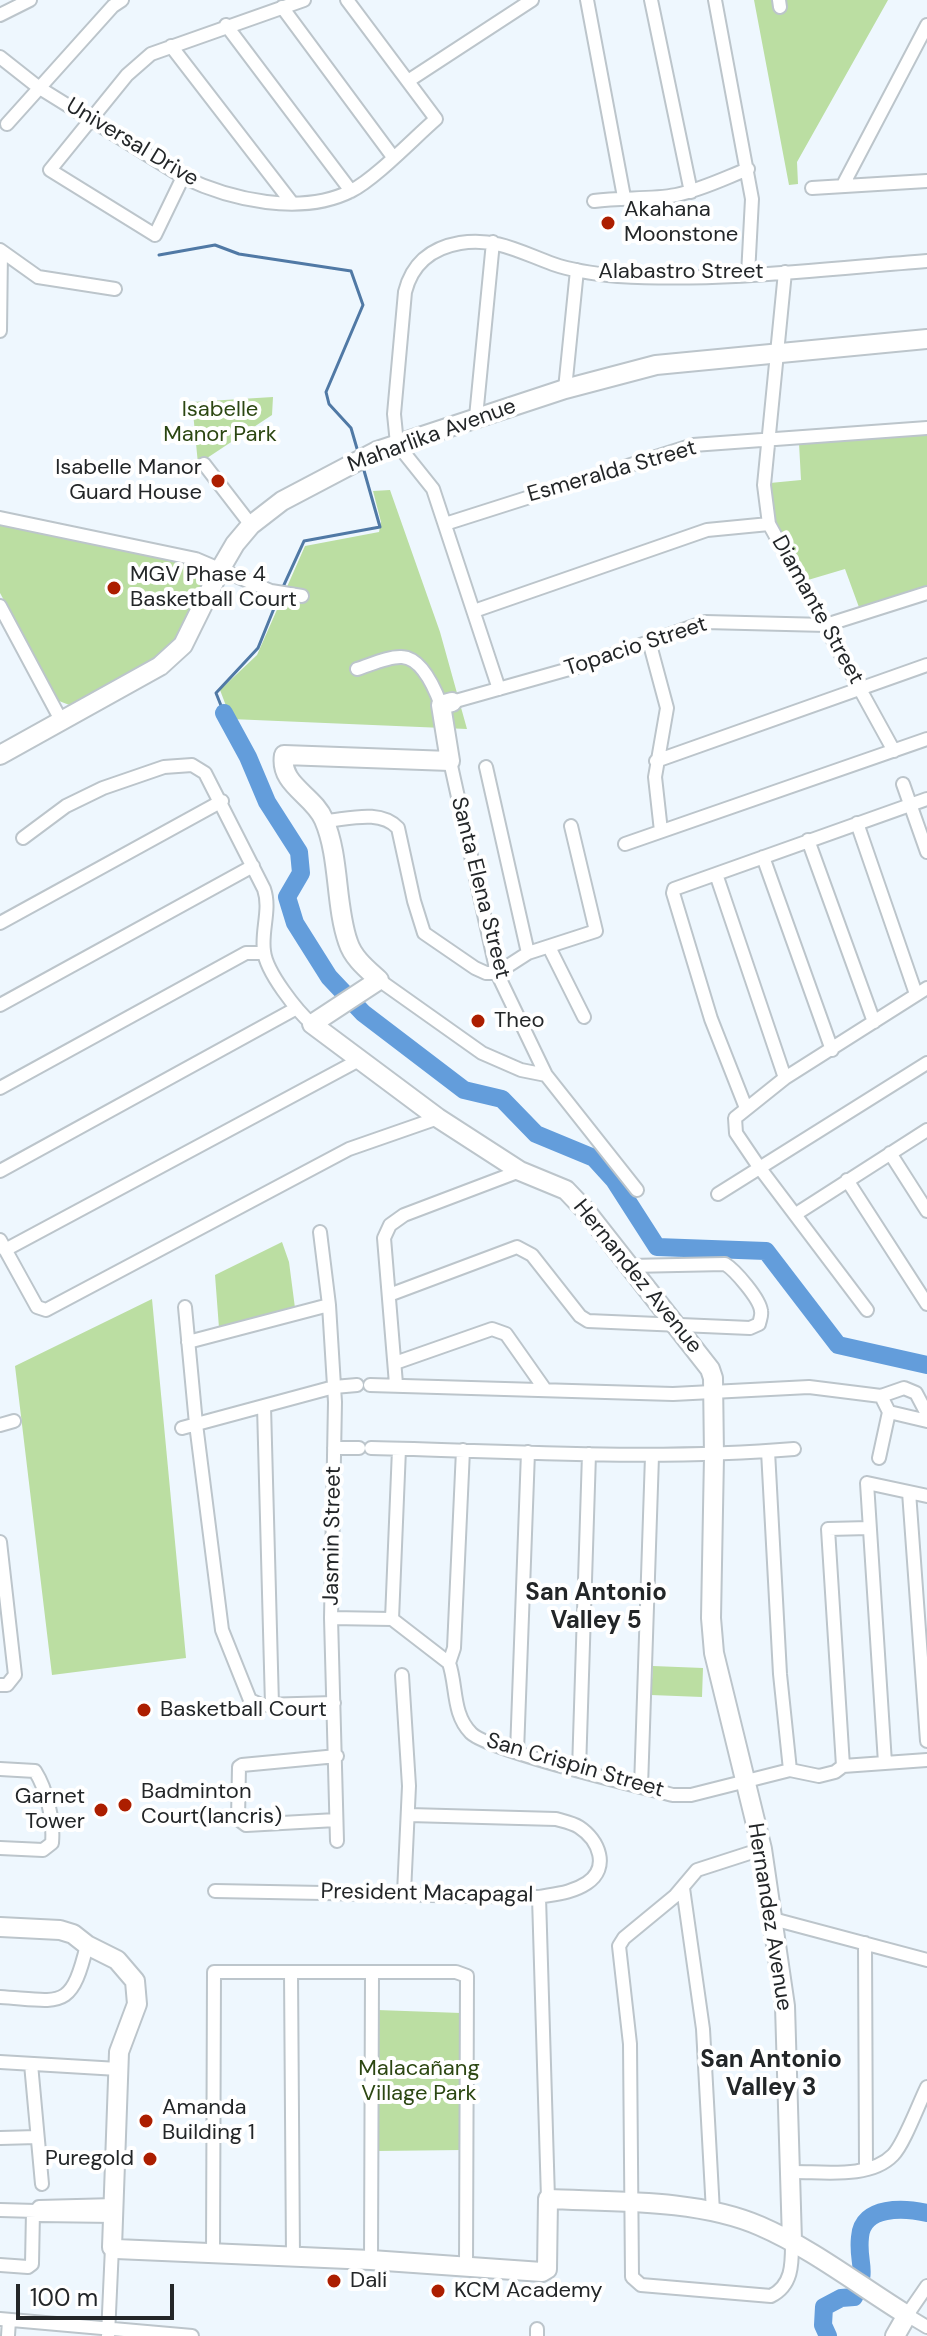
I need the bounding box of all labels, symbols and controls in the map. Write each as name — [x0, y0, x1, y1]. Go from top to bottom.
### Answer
street label: Universal Drive — [61, 93, 203, 193]
place label: Akahana Moonstone — [624, 197, 738, 248]
marker: Akahana Moonstone — [599, 214, 617, 232]
street label: Alabastro Street — [598, 259, 764, 285]
street label: Maharlika Avenue — [344, 393, 520, 479]
park label: Isabelle Manor Park — [163, 397, 277, 448]
street label: Esmeralda Street — [524, 435, 700, 509]
place label: Isabelle Manor Guard House — [55, 455, 202, 506]
marker: Isabelle Manor Guard House — [209, 472, 227, 490]
street label: Diamante Street — [765, 531, 869, 689]
place label: MGV Phase 4 Basketball Court — [130, 562, 297, 614]
marker: MGV Phase 4 Basketball Court — [105, 579, 123, 597]
street label: Topacio Street — [561, 612, 711, 682]
street label: Santa Elena Street — [445, 794, 515, 982]
place label: Theo — [494, 1008, 545, 1034]
marker: Theo — [469, 1012, 487, 1030]
street label: Hernandez Avenue — [567, 1195, 707, 1359]
street label: Jasmin Street — [319, 1466, 347, 1606]
district label: San Antonio Valley 5 — [525, 1580, 667, 1636]
place label: Basketball Court — [160, 1697, 327, 1723]
marker: Basketball Court — [135, 1701, 153, 1719]
street label: San Crispin Street — [483, 1728, 667, 1804]
place label: Badminton Court(lancris) — [141, 1779, 282, 1830]
place label: Garnet Tower — [15, 1784, 85, 1836]
marker: Badminton Court(lancris) — [116, 1796, 134, 1814]
marker: Garnet Tower — [92, 1801, 110, 1819]
street label: Hernandez Avenue — [741, 1821, 797, 2013]
street label: President Macapagal — [320, 1879, 534, 1909]
district label: San Antonio Valley 3 — [700, 2047, 842, 2103]
park label: Malacañang Village Park — [358, 2056, 480, 2108]
place label: Amanda Building 1 — [162, 2095, 255, 2146]
marker: Amanda Building 1 — [137, 2112, 155, 2130]
place label: Puregold — [45, 2146, 134, 2172]
marker: Puregold — [141, 2150, 159, 2168]
scale bar — [20, 2268, 178, 2318]
place label: Dali — [350, 2268, 387, 2294]
marker: Dali — [325, 2272, 343, 2290]
place label: KCM Academy — [454, 2278, 602, 2304]
text: 100 m — [30, 2282, 98, 2313]
marker: KCM Academy — [429, 2282, 447, 2300]

